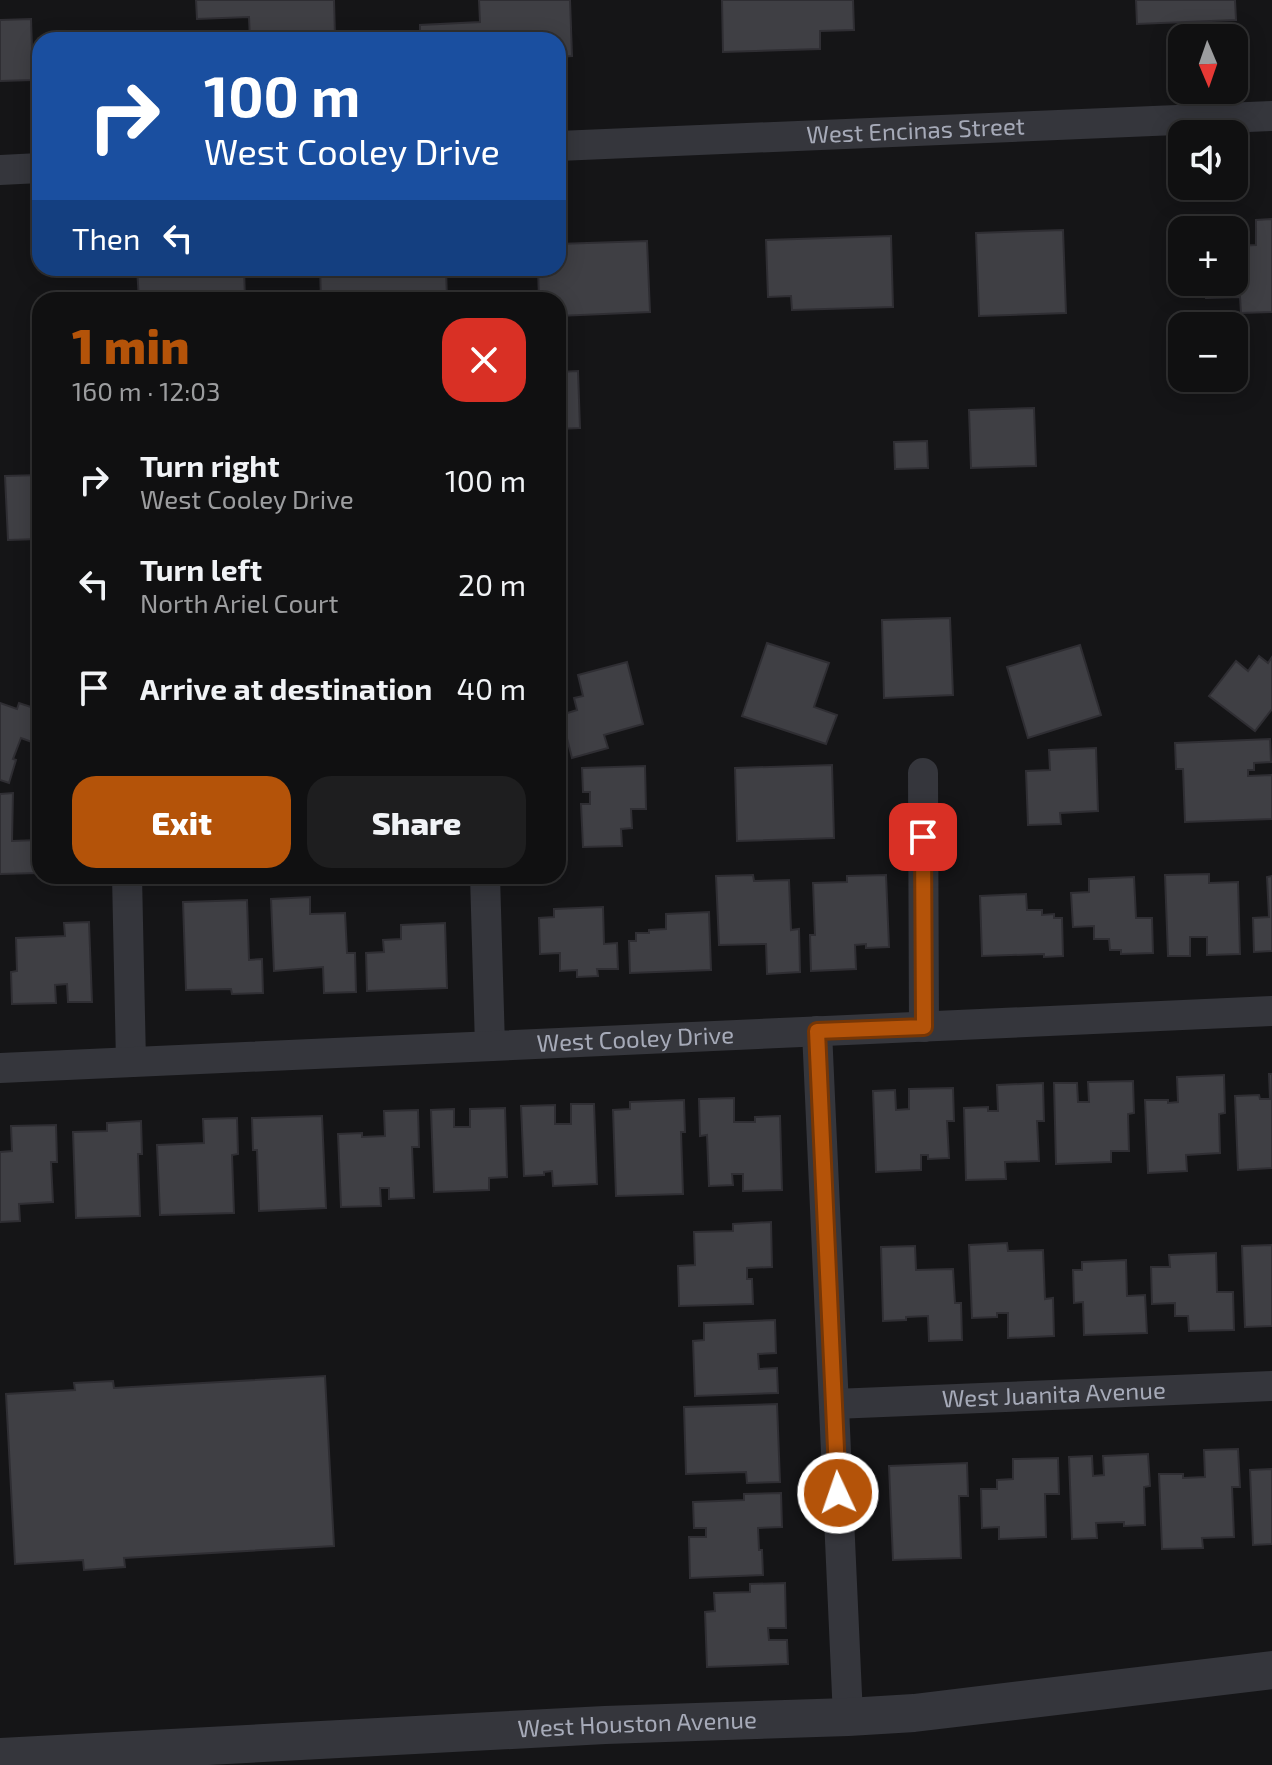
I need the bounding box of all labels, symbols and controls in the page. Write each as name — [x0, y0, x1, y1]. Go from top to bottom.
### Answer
north arrow — [1168, 24, 1248, 104]
map controls — [1168, 24, 1248, 392]
text: 100 m — [204, 61, 360, 128]
icon: right — [72, 64, 176, 168]
street label: West Encinas Street — [806, 110, 1025, 149]
button: sound — [1168, 120, 1248, 200]
text: West Cooley Drive — [204, 129, 500, 172]
icon: left — [156, 216, 200, 260]
button: + — [1168, 216, 1248, 296]
text: Then — [72, 220, 140, 256]
button: − — [1168, 312, 1248, 392]
text: 1 min — [72, 316, 190, 374]
button: close — [442, 318, 526, 402]
text: 160 m · 12:03 — [72, 375, 220, 406]
text: Turn right — [140, 447, 280, 483]
icon: right — [72, 458, 116, 502]
text: 100 m — [445, 462, 526, 498]
text: West Cooley Drive — [140, 483, 354, 514]
text: Turn left — [140, 551, 262, 587]
icon: left — [72, 562, 116, 606]
text: 20 m — [458, 566, 526, 602]
text: North Ariel Court — [140, 587, 338, 618]
icon: arrive — [72, 666, 116, 710]
text: Arrive at destination — [140, 670, 432, 706]
text: 40 m — [456, 670, 526, 706]
button: Exit — [72, 776, 291, 868]
button: Share — [307, 776, 526, 868]
pin — [889, 803, 957, 871]
icon: arrive — [901, 815, 945, 859]
street label: West Cooley Drive — [536, 1019, 735, 1057]
street label: West Juanita Avenue — [941, 1374, 1166, 1413]
position arrow — [796, 1451, 880, 1535]
street label: West Houston Avenue — [517, 1704, 757, 1743]

